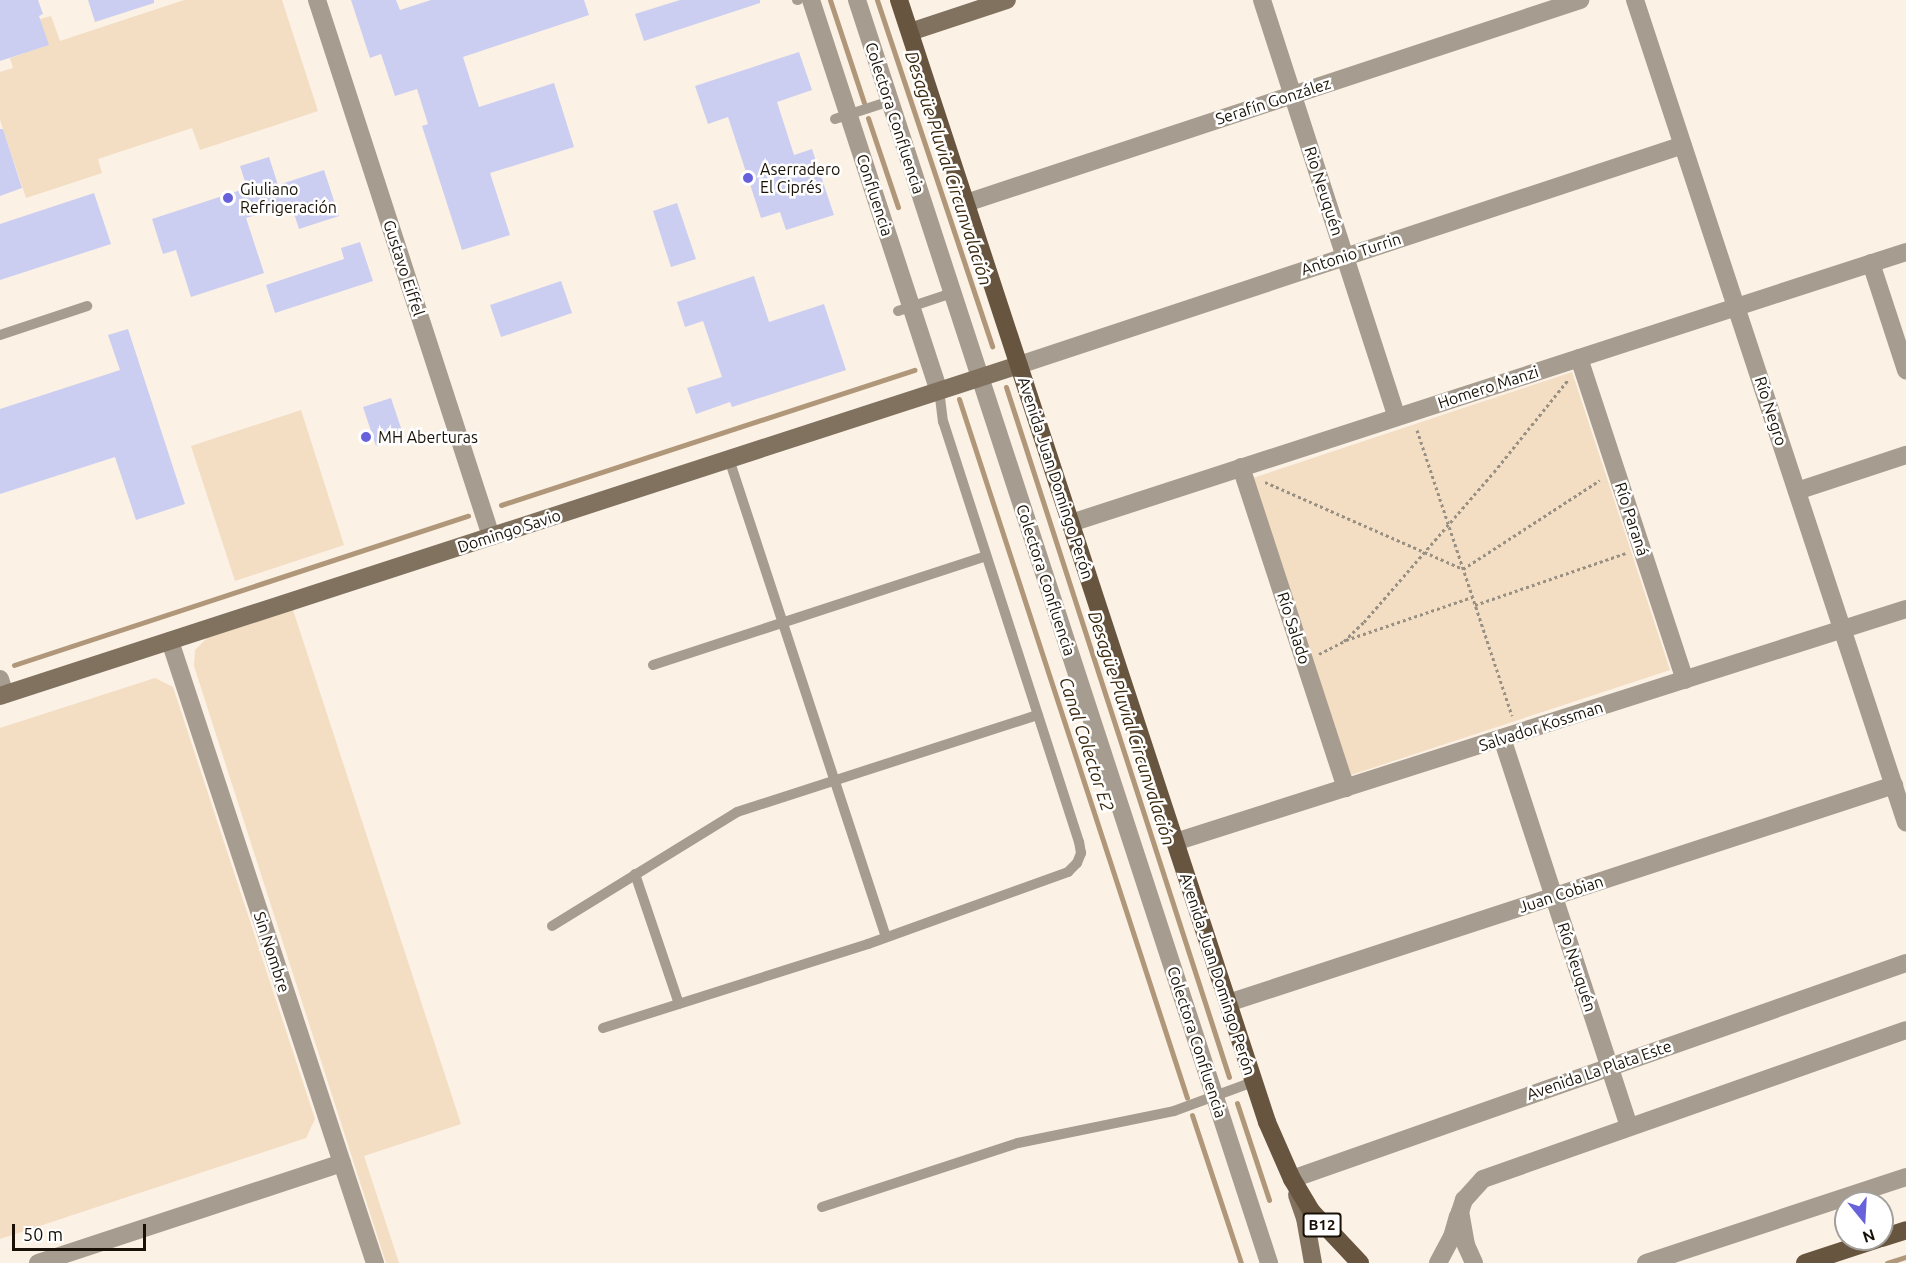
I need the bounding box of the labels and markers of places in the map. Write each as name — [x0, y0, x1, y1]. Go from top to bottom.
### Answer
place label: Aserradero El Ciprés — [760, 159, 840, 197]
marker: Aserradero El Ciprés — [741, 171, 755, 185]
place label: Giuliano Refrigeración — [240, 179, 337, 217]
marker: Giuliano Refrigeración — [221, 191, 235, 205]
place label: MH Aberturas — [378, 427, 478, 447]
marker: MH Aberturas — [359, 430, 373, 444]

